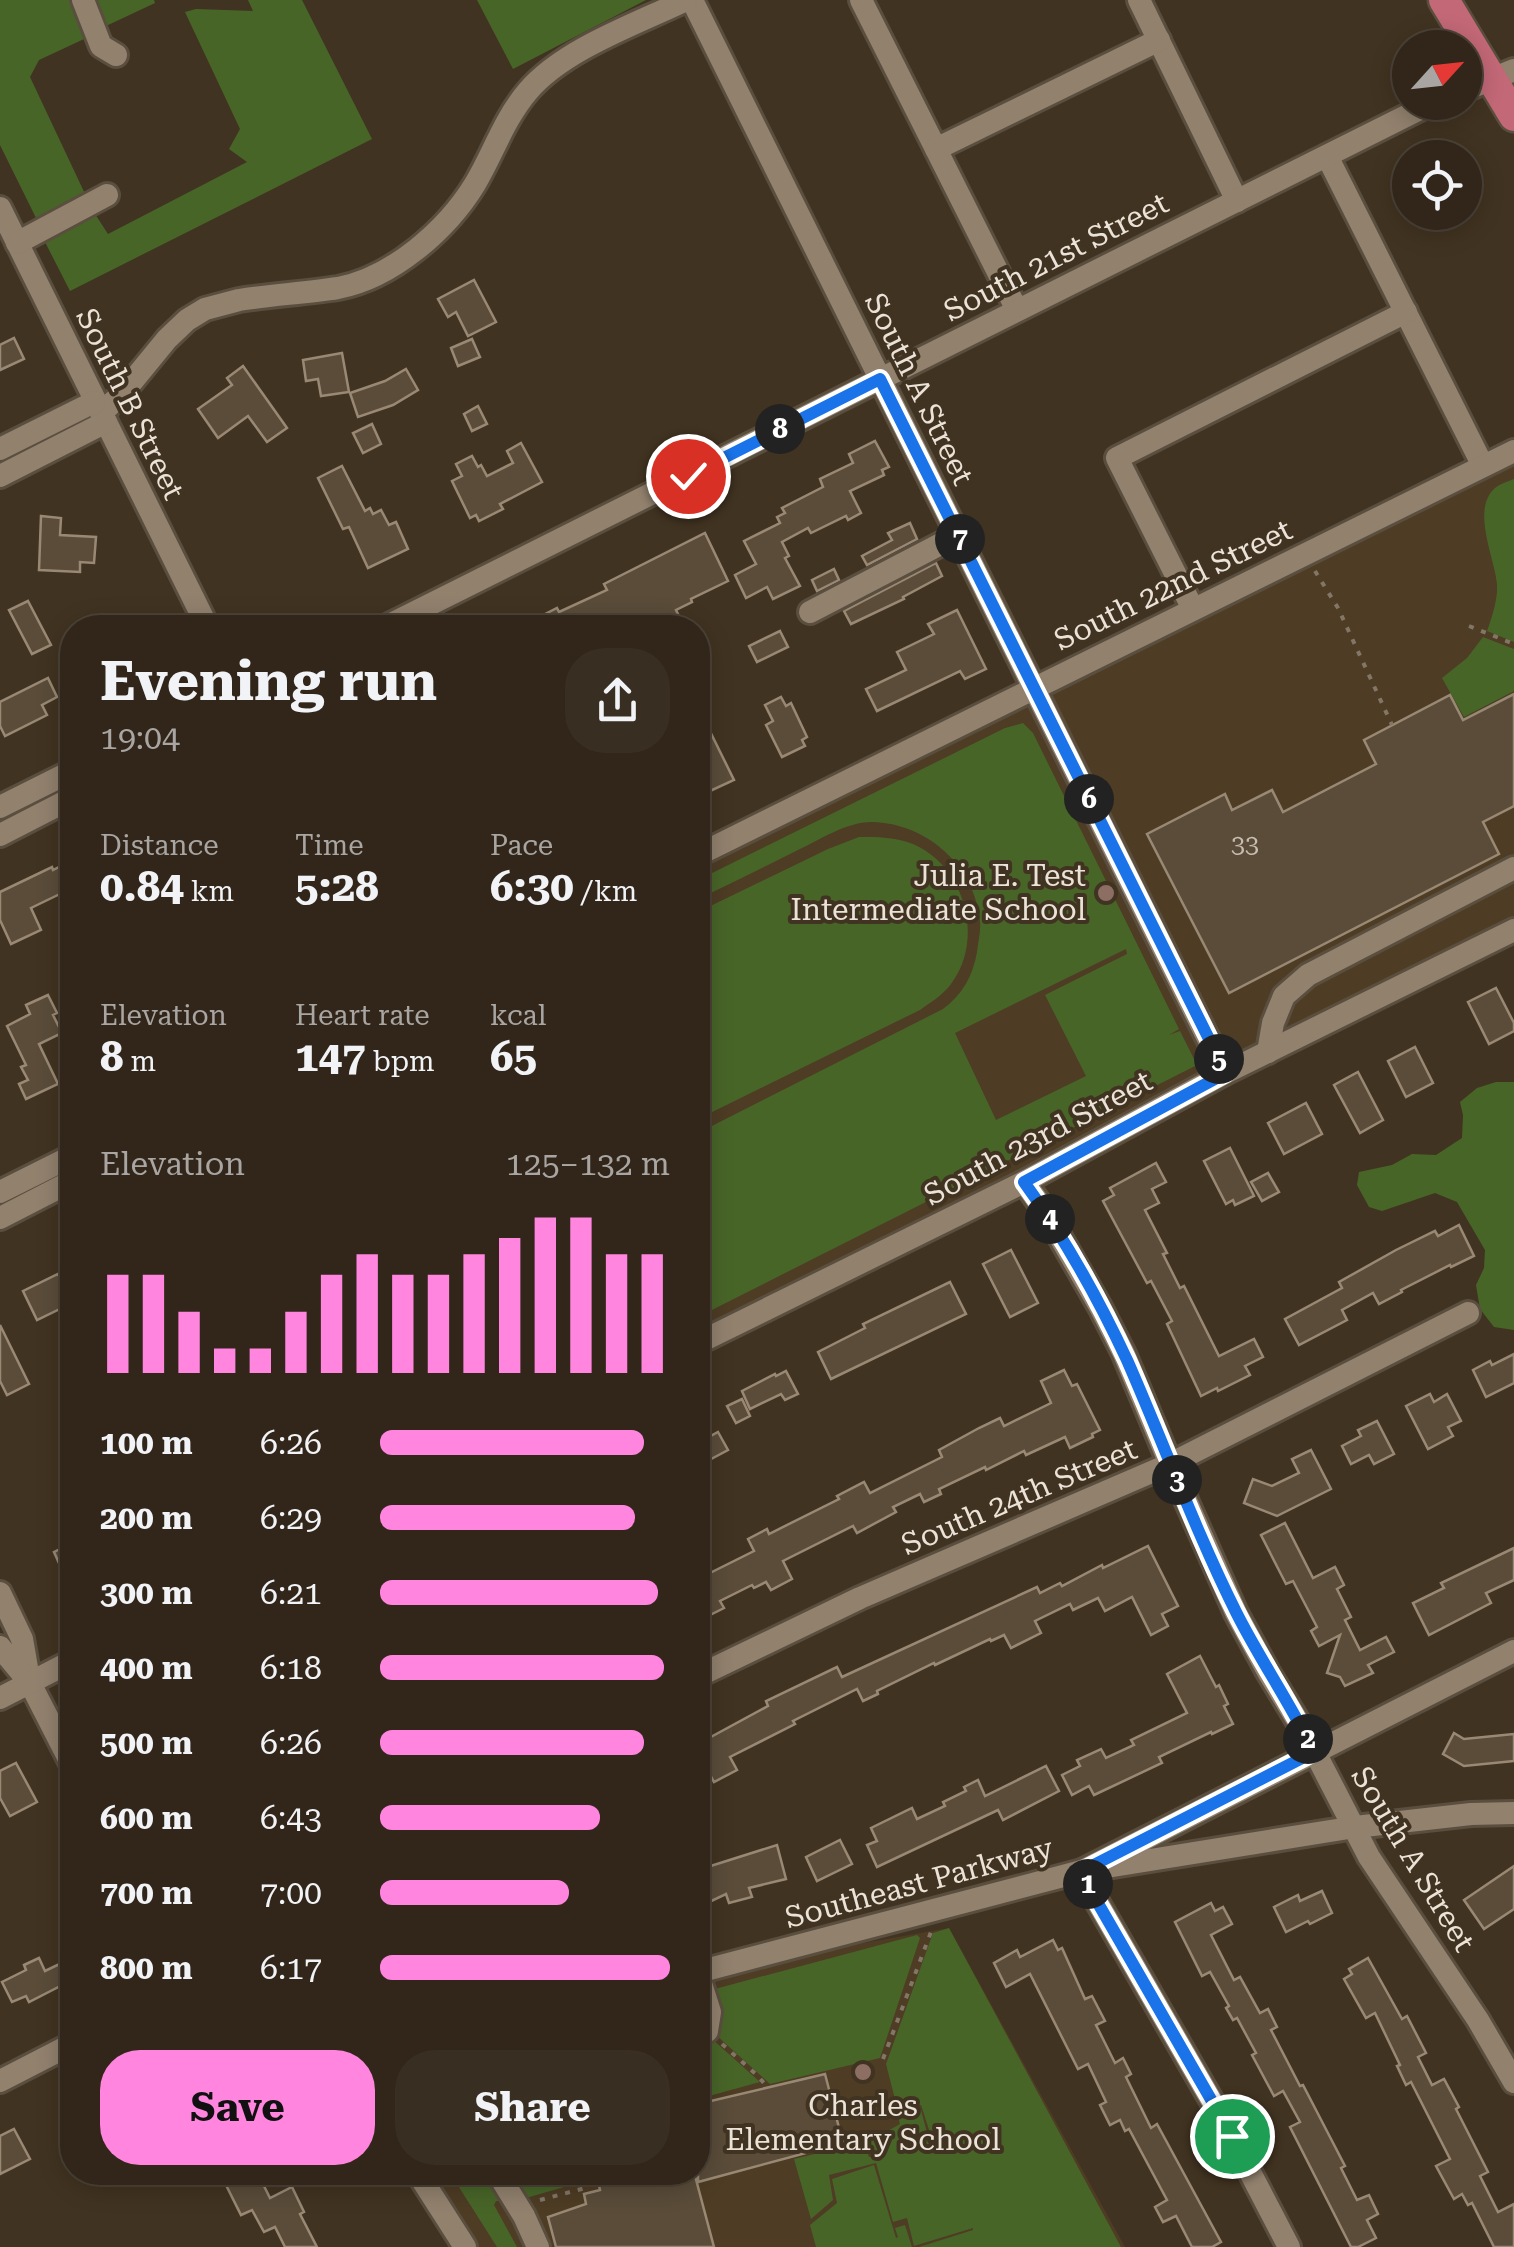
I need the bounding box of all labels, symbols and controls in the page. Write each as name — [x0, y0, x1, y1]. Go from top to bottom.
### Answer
north arrow — [1392, 30, 1482, 120]
map controls — [1392, 30, 1482, 230]
button: locate — [1392, 140, 1482, 230]
street label: South 21st Street — [938, 185, 1174, 328]
street label: South A Street — [858, 287, 981, 490]
street label: South B Street — [69, 303, 192, 505]
pin: 8 — [755, 404, 805, 454]
text: 8 — [772, 412, 788, 445]
pin — [646, 434, 731, 519]
icon: check — [661, 449, 716, 504]
street label: South 22nd Street — [1048, 512, 1297, 657]
pin: 7 — [935, 514, 985, 564]
text: 7 — [952, 522, 968, 555]
button: share — [565, 648, 670, 753]
text: Evening run — [100, 649, 437, 713]
text: 19:04 — [100, 719, 180, 757]
pin: 6 — [1064, 774, 1114, 824]
text: 6 — [1081, 782, 1097, 815]
text: Distance — [100, 829, 219, 862]
text: Time — [295, 829, 364, 862]
text: Pace — [490, 829, 553, 862]
house number: 33 — [1231, 830, 1259, 859]
place label: Julia E. Test Intermediate School — [791, 858, 1086, 927]
text: 0.84 — [100, 862, 184, 911]
text: 5:28 — [295, 862, 379, 911]
text: 6:30 — [490, 862, 574, 911]
text: km — [184, 875, 234, 908]
text: /km — [574, 875, 637, 908]
marker: Julia E. Test Intermediate School — [1095, 882, 1117, 904]
text: Elevation — [100, 999, 227, 1032]
text: Heart rate — [295, 999, 430, 1032]
text: kcal — [490, 999, 546, 1032]
text: 8 — [100, 1032, 124, 1081]
text: 147 — [295, 1032, 366, 1081]
text: 65 — [490, 1032, 537, 1081]
pin: 5 — [1194, 1034, 1244, 1084]
text: 5 — [1211, 1042, 1227, 1075]
text: m — [124, 1045, 156, 1078]
text: bpm — [366, 1045, 435, 1078]
street label: South 23rd Street — [918, 1063, 1158, 1212]
text: Elevation — [100, 1145, 245, 1183]
text: 125–132 m — [506, 1145, 670, 1183]
pin: 4 — [1025, 1194, 1075, 1244]
text: 4 — [1042, 1202, 1058, 1235]
text: 100 m — [100, 1424, 193, 1462]
text: 6:26 — [260, 1424, 322, 1462]
street label: South 24th Street — [896, 1431, 1142, 1562]
pin: 3 — [1152, 1455, 1202, 1505]
text: 3 — [1169, 1463, 1185, 1496]
text: 200 m — [100, 1499, 193, 1537]
text: 6:29 — [260, 1499, 322, 1537]
text: 300 m — [100, 1574, 193, 1612]
text: 6:21 — [260, 1574, 322, 1612]
text: 400 m — [100, 1649, 193, 1687]
text: 6:18 — [260, 1649, 322, 1687]
pin: 2 — [1283, 1714, 1333, 1764]
text: 2 — [1300, 1722, 1316, 1755]
text: 500 m — [100, 1724, 193, 1762]
text: 6:26 — [260, 1724, 322, 1762]
street label: South A Street — [1345, 1760, 1482, 1957]
text: 600 m — [100, 1799, 193, 1837]
text: 6:43 — [260, 1799, 322, 1837]
street label: Southeast Parkway — [781, 1830, 1057, 1935]
pin: 1 — [1063, 1859, 1113, 1909]
text: 1 — [1080, 1867, 1096, 1900]
text: 700 m — [100, 1874, 193, 1912]
text: 7:00 — [260, 1874, 322, 1912]
text: 800 m — [100, 1949, 193, 1987]
text: 6:17 — [260, 1949, 322, 1987]
button: Save — [100, 2050, 375, 2165]
button: Share — [395, 2050, 670, 2165]
marker: Charles Elementary School — [852, 2061, 874, 2083]
place label: Charles Elementary School — [725, 2088, 1001, 2157]
pin — [1190, 2094, 1275, 2179]
icon: arrive — [1205, 2109, 1260, 2164]

